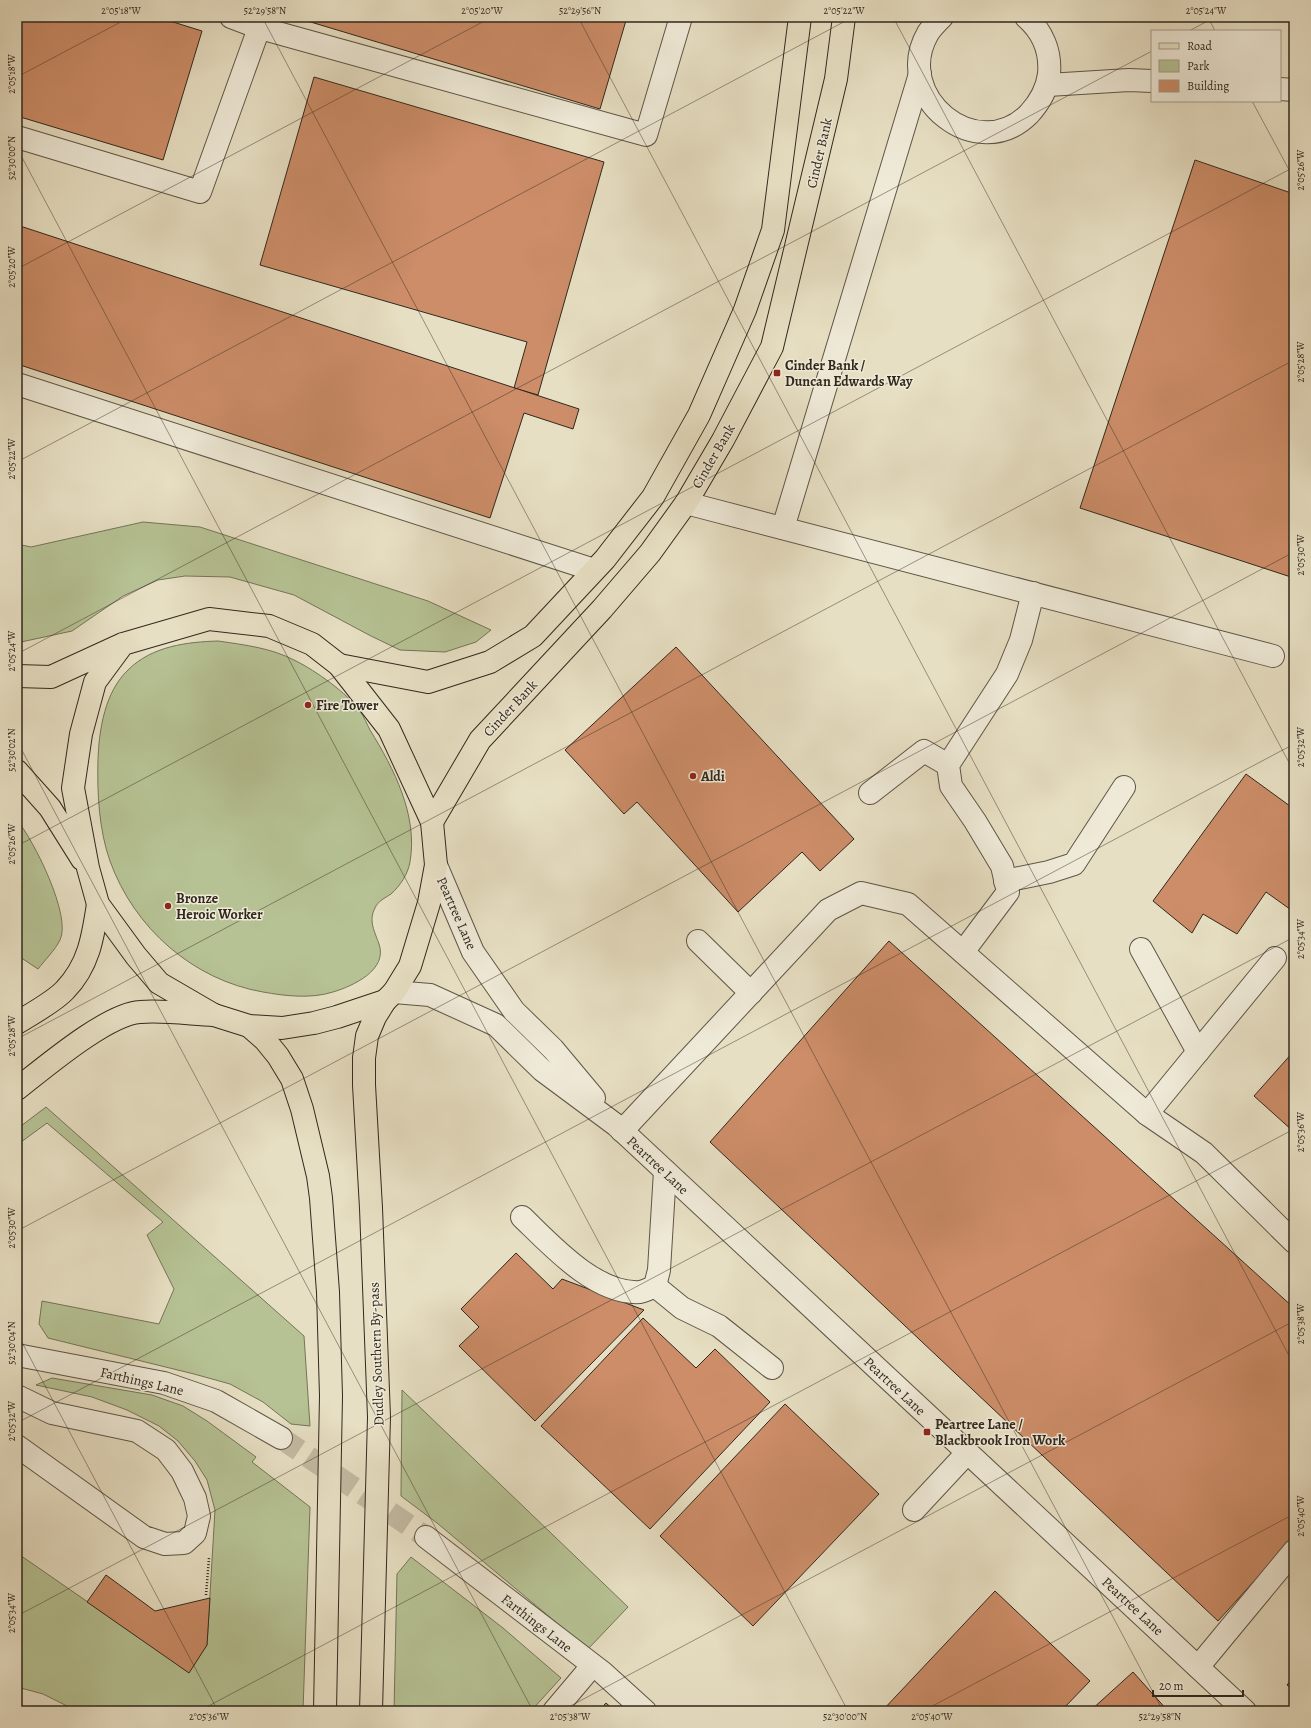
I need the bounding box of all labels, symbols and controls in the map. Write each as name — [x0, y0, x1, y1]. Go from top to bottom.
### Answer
text: 2°05'18"W — [101, 4, 142, 17]
text: 52°29'58"N — [244, 4, 286, 17]
text: 2°05'20"W — [461, 4, 503, 17]
text: 52°29'56"N — [559, 4, 601, 17]
text: 2°05'22"W — [824, 4, 865, 17]
text: 2°05'24"W — [1186, 4, 1227, 17]
legend — [1151, 30, 1281, 102]
text: Road — [1187, 38, 1213, 54]
text: 2°05'18"W — [5, 53, 18, 94]
text: Park — [1187, 58, 1210, 74]
text: Building — [1187, 78, 1229, 94]
street label: Cinder Bank — [802, 116, 837, 190]
text: 52°30'00"N — [5, 136, 18, 180]
text: 2°05'26"W — [1294, 149, 1307, 190]
text: 2°05'20"W — [5, 246, 18, 288]
text: 2°05'28"W — [1294, 341, 1307, 383]
place label: Cinder Bank / Duncan Edwards Way — [785, 356, 913, 391]
marker: Cinder Bank / Duncan Edwards Way — [772, 368, 782, 378]
street label: Cinder Bank — [687, 420, 740, 492]
text: 2°05'22"W — [5, 438, 18, 479]
text: 2°05'30"W — [1294, 534, 1307, 575]
text: 2°05'24"W — [5, 630, 18, 671]
street label: Cinder Bank — [479, 676, 542, 741]
place label: Fire Tower — [316, 696, 379, 715]
marker: Fire Tower — [303, 700, 313, 710]
text: 2°05'32"W — [1294, 726, 1307, 767]
text: 52°30'02"N — [5, 728, 18, 772]
place label: Aldi — [700, 767, 725, 786]
marker: Aldi — [688, 771, 698, 781]
text: 2°05'26"W — [5, 823, 18, 864]
street label: Peartree Lane — [432, 874, 481, 953]
place label: Bronze Heroic Worker — [176, 889, 263, 924]
marker: Bronze Heroic Worker — [163, 901, 173, 911]
text: 2°05'34"W — [1294, 918, 1307, 959]
text: 2°05'28"W — [5, 1015, 18, 1057]
text: 2°05'36"W — [1294, 1111, 1307, 1152]
street label: Peartree Lane — [623, 1132, 693, 1199]
text: 2°05'30"W — [5, 1207, 18, 1248]
street label: Dudley Southern By-pass — [364, 1282, 389, 1426]
text: 2°05'38"W — [1294, 1303, 1307, 1344]
text: 52°30'04"N — [5, 1321, 18, 1365]
street label: Peartree Lane — [860, 1353, 930, 1420]
street label: Farthings Lane — [98, 1363, 186, 1400]
text: 2°05'32"W — [5, 1400, 18, 1441]
place label: Peartree Lane / Blackbrook Iron Work — [935, 1415, 1066, 1450]
marker: Peartree Lane / Blackbrook Iron Work — [922, 1427, 932, 1437]
text: 2°05'40"W — [1294, 1495, 1307, 1537]
street label: Peartree Lane — [1098, 1573, 1168, 1640]
street label: Farthings Lane — [497, 1590, 576, 1657]
text: 2°05'34"W — [5, 1592, 18, 1633]
scale bar — [1153, 1672, 1243, 1698]
text: 20 m — [1159, 1678, 1183, 1694]
text: 2°05'36"W — [189, 1710, 230, 1723]
text: 2°05'38"W — [550, 1710, 591, 1723]
text: 52°30'00"N — [823, 1710, 867, 1723]
text: 2°05'40"W — [911, 1710, 953, 1723]
text: 52°29'58"N — [1139, 1710, 1181, 1723]

